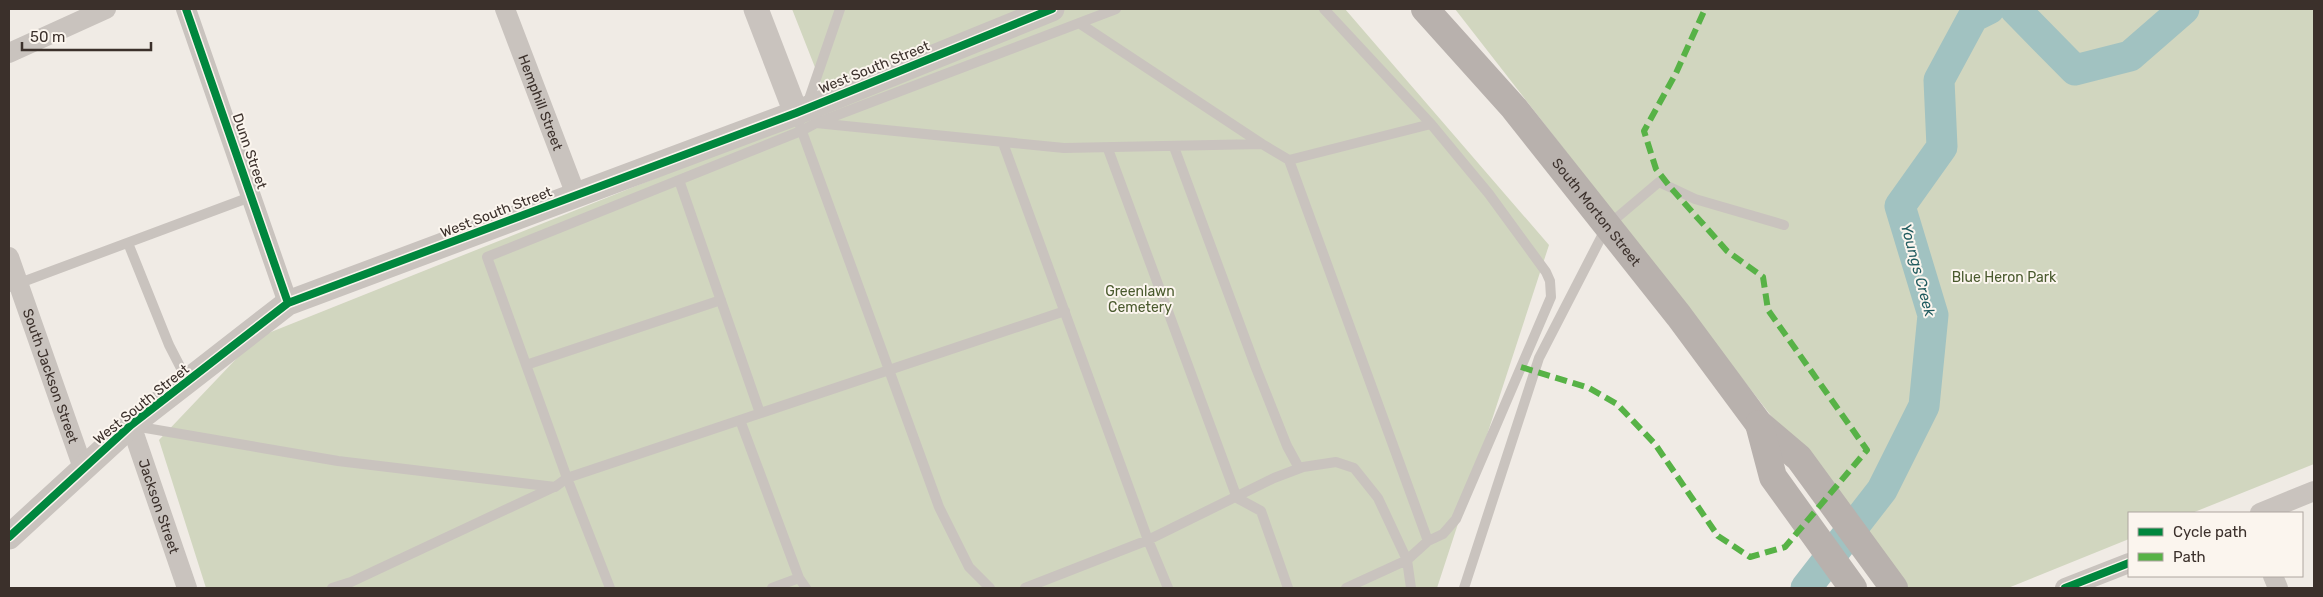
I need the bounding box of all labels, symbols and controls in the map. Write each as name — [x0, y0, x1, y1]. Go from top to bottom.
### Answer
scale bar — [22, 20, 151, 52]
text: 50 m — [30, 28, 65, 46]
street label: West South Street — [816, 37, 933, 97]
street label: Hemphill Street — [514, 52, 566, 153]
street label: Dunn Street — [229, 111, 271, 192]
street label: South Morton Street — [1548, 155, 1645, 270]
street label: West South Street — [438, 183, 555, 242]
water label: Youngs Creek — [1897, 222, 1939, 319]
park label: Blue Heron Park — [1952, 269, 2057, 286]
park label: Greenlawn Cemetery — [1105, 283, 1175, 316]
street label: South Jackson Street — [19, 306, 82, 446]
street label: West South Street — [90, 360, 193, 448]
street label: Jackson Street — [134, 457, 183, 557]
legend — [2128, 512, 2303, 577]
text: Cycle path — [2173, 523, 2247, 541]
text: Path — [2173, 548, 2206, 566]

